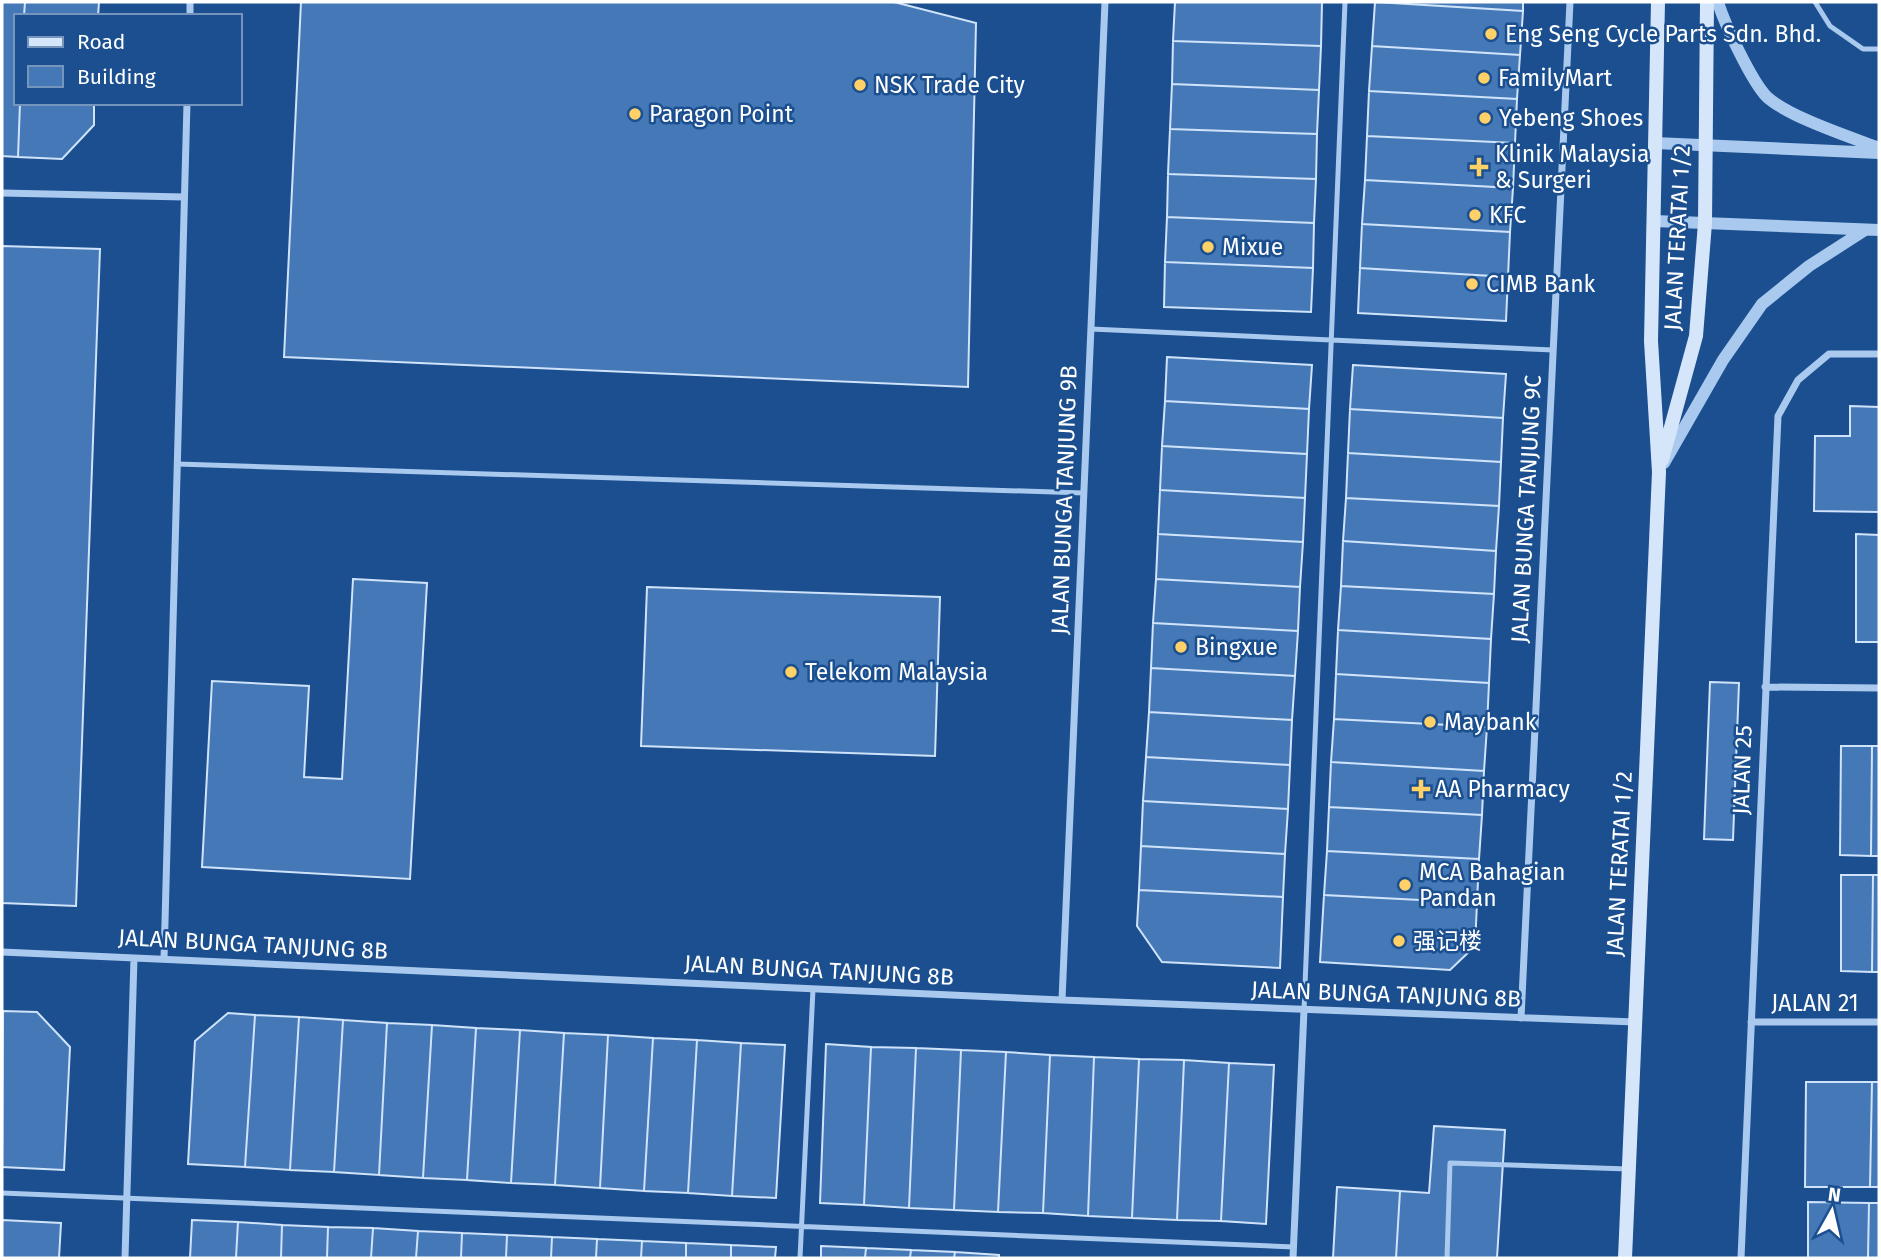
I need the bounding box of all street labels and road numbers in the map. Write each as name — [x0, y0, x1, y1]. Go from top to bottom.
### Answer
street label: JALAN TERATAI 1/2 — [1658, 144, 1696, 332]
street label: JALAN BUNGA TANJUNG 9B — [1045, 365, 1083, 635]
street label: JALAN BUNGA TANJUNG 9C — [1505, 374, 1547, 644]
street label: JALAN 25 — [1726, 725, 1758, 815]
street label: JALAN TERATAI 1/2 — [1600, 770, 1638, 958]
street label: JALAN BUNGA TANJUNG 8B — [117, 923, 389, 965]
street label: JALAN BUNGA TANJUNG 8B — [683, 949, 955, 991]
street label: JALAN BUNGA TANJUNG 8B — [1250, 975, 1522, 1013]
street label: JALAN 21 — [1771, 989, 1859, 1017]

